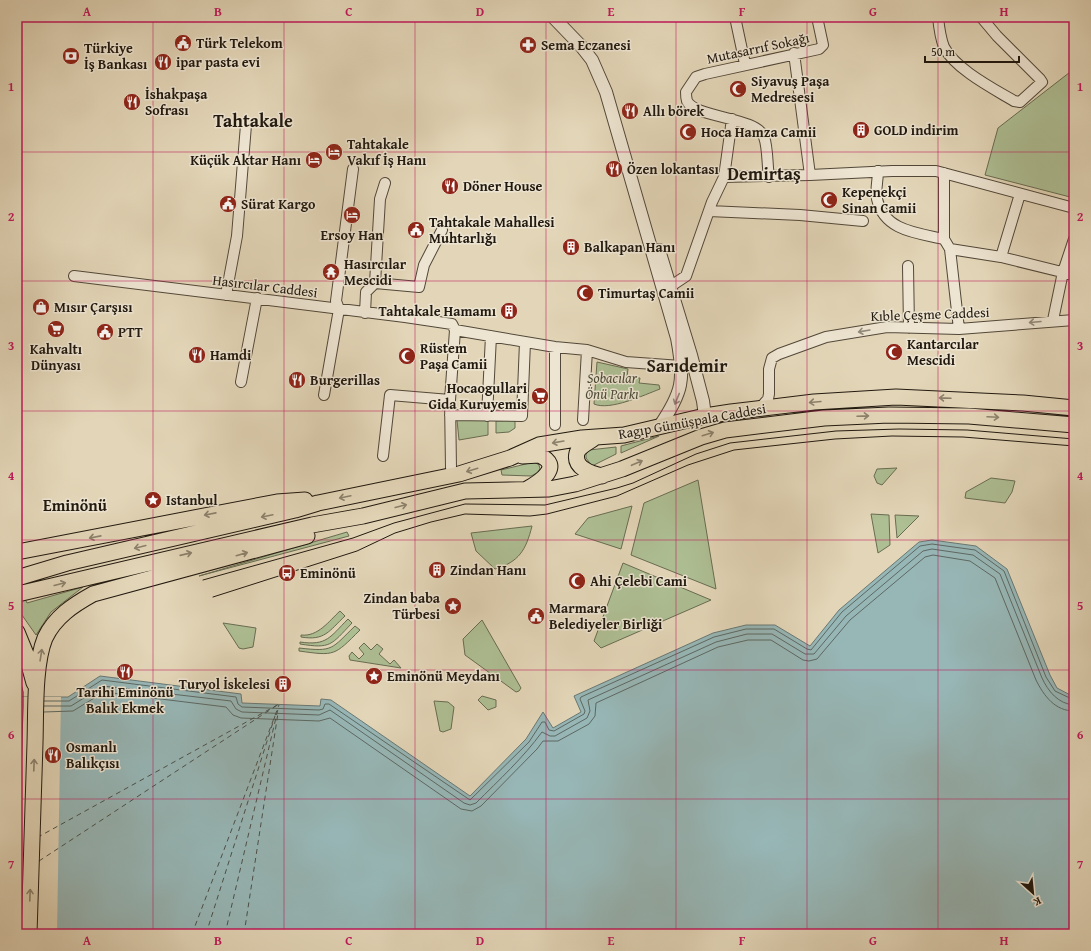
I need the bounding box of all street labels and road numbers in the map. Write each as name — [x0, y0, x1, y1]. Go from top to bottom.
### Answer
street label: Mutasarrıf Sokağı — [705, 27, 811, 69]
street label: Hasırcılar Caddesi — [211, 270, 319, 302]
street label: Kıble Çeşme Caddesi — [870, 302, 990, 326]
street label: Ragıp Gümüşpala Caddesi — [617, 398, 767, 444]

